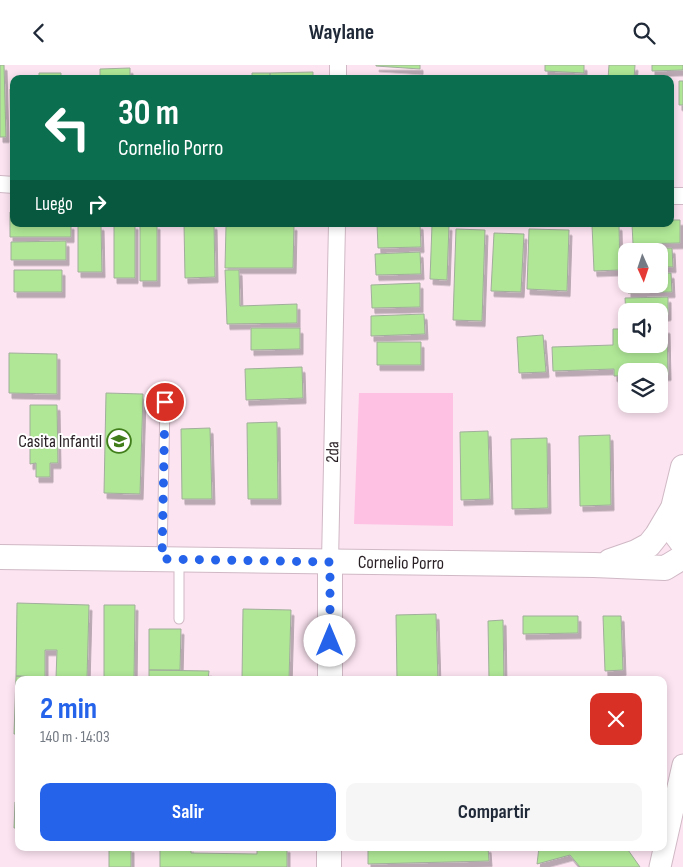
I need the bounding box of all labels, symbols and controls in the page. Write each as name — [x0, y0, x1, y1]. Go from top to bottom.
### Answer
icon: back — [25, 19, 53, 47]
text: Waylane — [309, 19, 374, 46]
icon: search — [630, 19, 658, 47]
text: 30 m — [118, 92, 179, 135]
icon: left — [35, 95, 100, 160]
text: Cornelio Porro — [118, 135, 223, 162]
icon: right — [83, 190, 111, 218]
text: Luego — [35, 193, 73, 216]
north arrow — [618, 243, 668, 293]
map controls — [618, 243, 668, 413]
button: sound — [618, 303, 668, 353]
button: layers — [618, 363, 668, 413]
pin — [144, 381, 186, 423]
icon: arrive — [151, 388, 179, 416]
school or university icon: Casita Infantil — [106, 428, 132, 454]
place label: Casita Infantil — [18, 431, 102, 452]
street label: 2da — [322, 441, 343, 463]
street label: Cornelio Porro — [358, 551, 444, 573]
position arrow — [303, 614, 355, 666]
text: 2 min — [40, 691, 97, 727]
button: close — [590, 693, 642, 745]
text: 140 m · 14:03 — [40, 728, 110, 747]
button: Salir — [40, 783, 336, 841]
button: Compartir — [346, 783, 642, 841]

